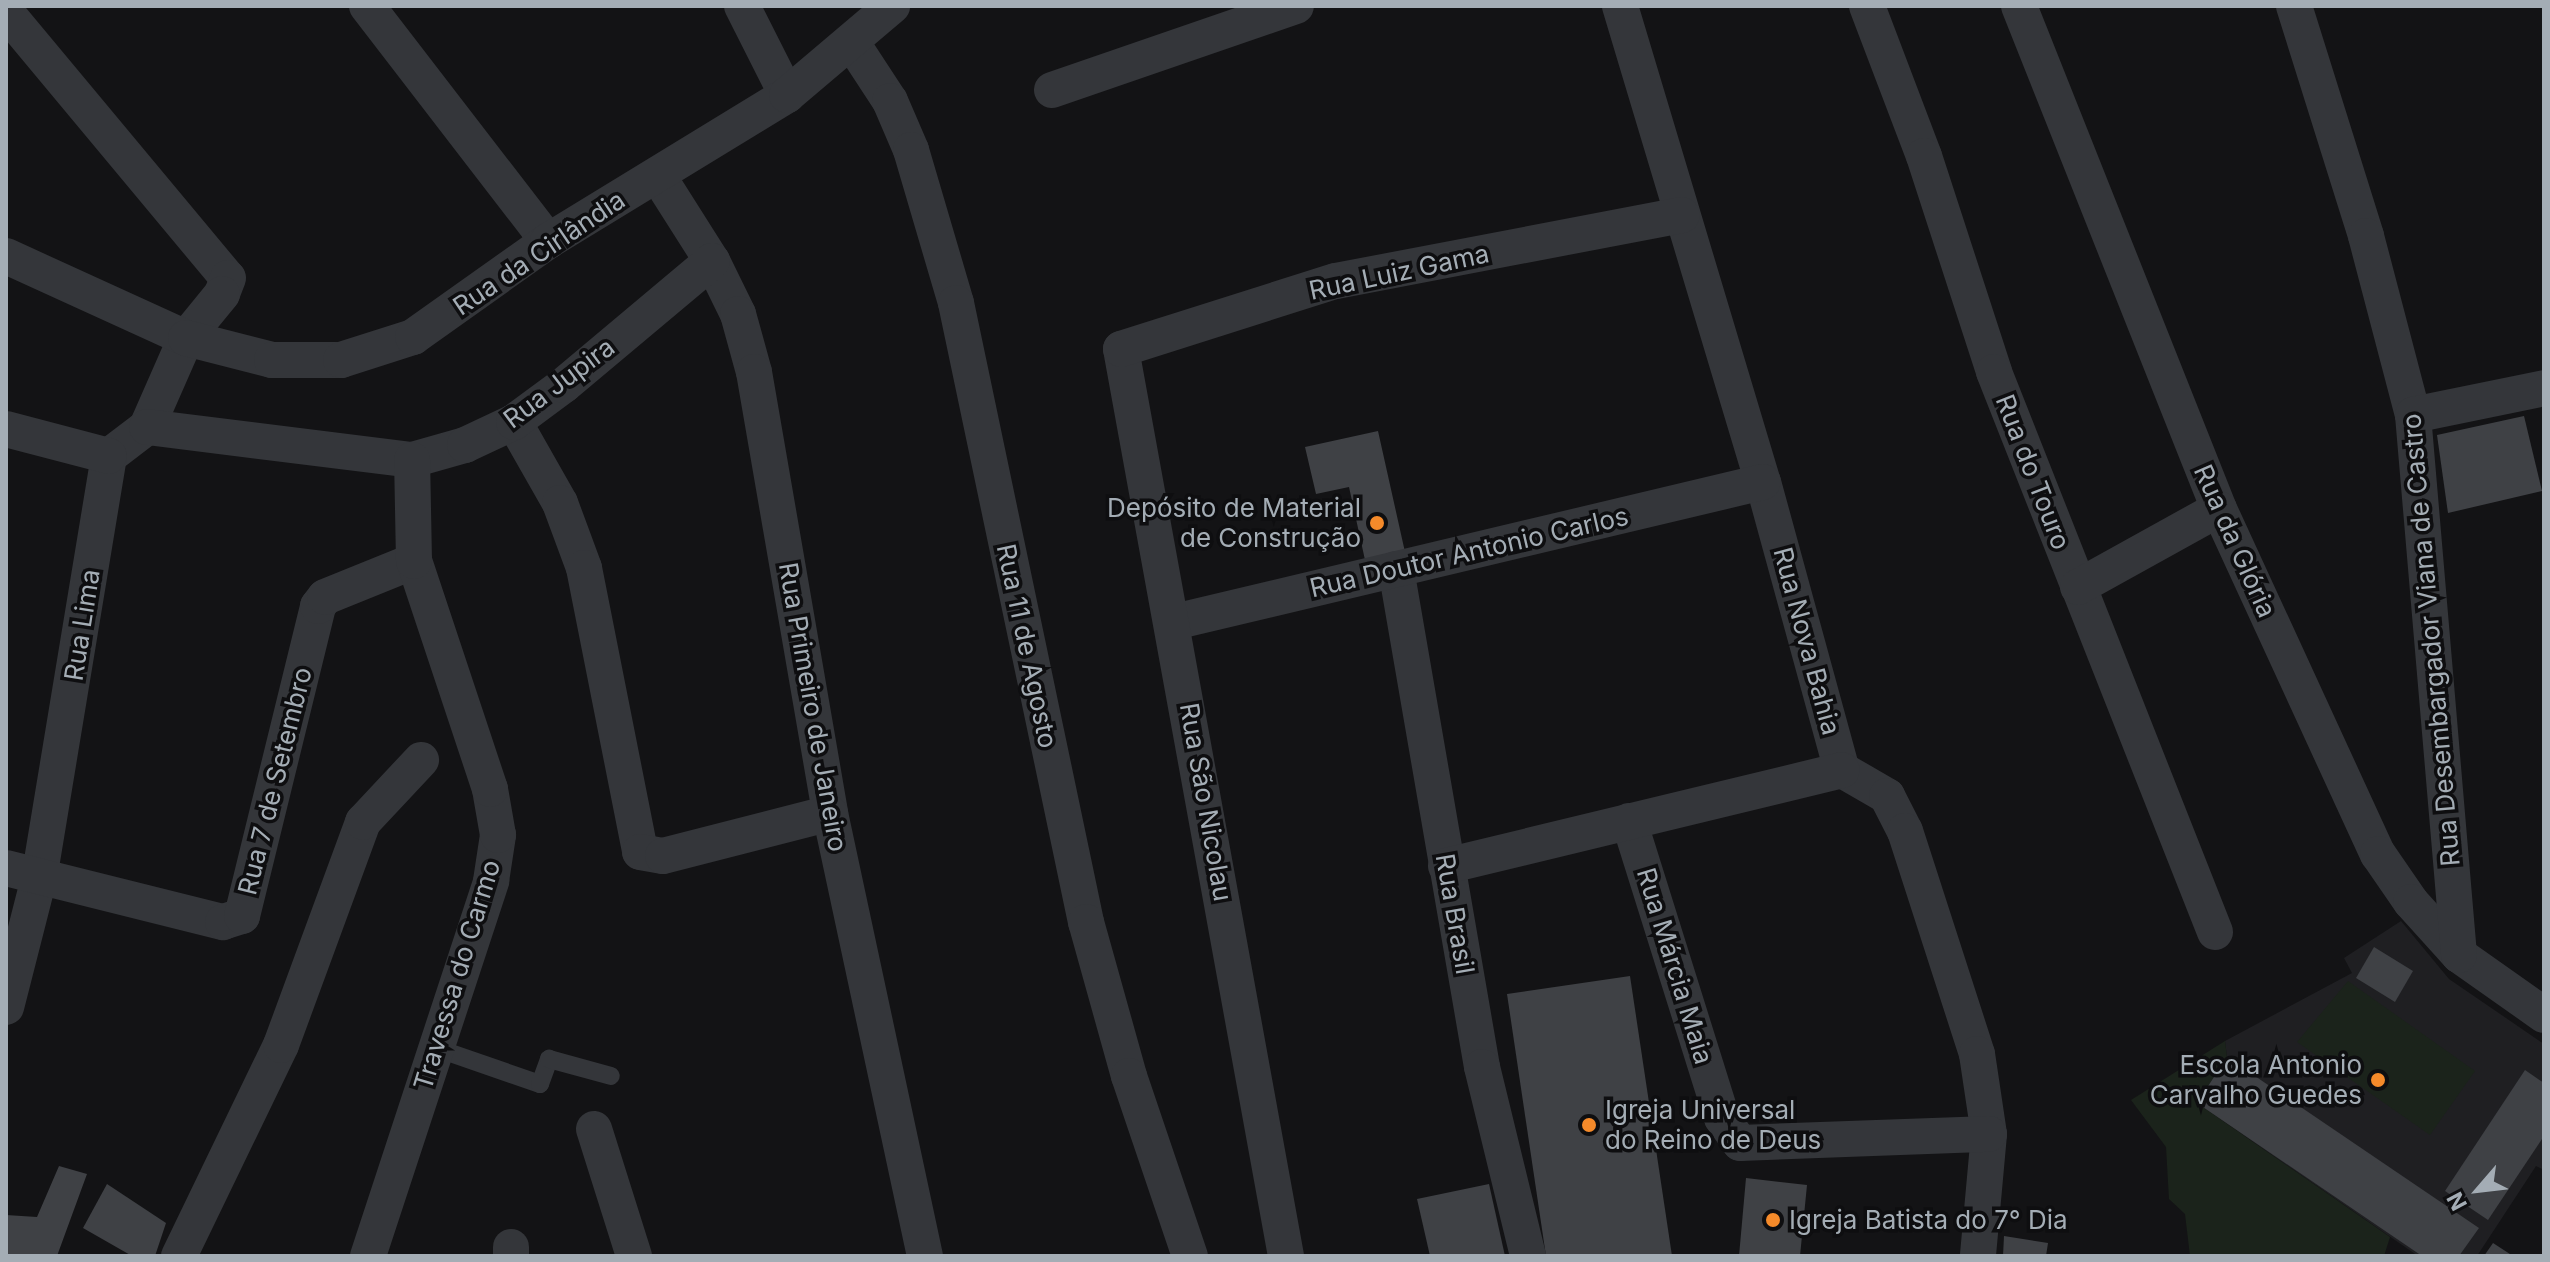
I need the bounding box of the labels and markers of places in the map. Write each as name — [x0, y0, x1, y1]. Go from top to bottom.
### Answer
place label: Depósito de Material de Construção — [1107, 492, 1361, 554]
marker: Depósito de Material de Construção — [1368, 514, 1386, 532]
place label: Escola Antonio Carvalho Guedes — [2150, 1049, 2362, 1110]
marker: Escola Antonio Carvalho Guedes — [2369, 1071, 2387, 1089]
place label: Igreja Universal do Reino de Deus — [1605, 1094, 1821, 1156]
marker: Igreja Universal do Reino de Deus — [1580, 1116, 1598, 1134]
place label: Igreja Batista do 7° Dia — [1789, 1204, 2068, 1236]
marker: Igreja Batista do 7° Dia — [1764, 1211, 1782, 1229]

